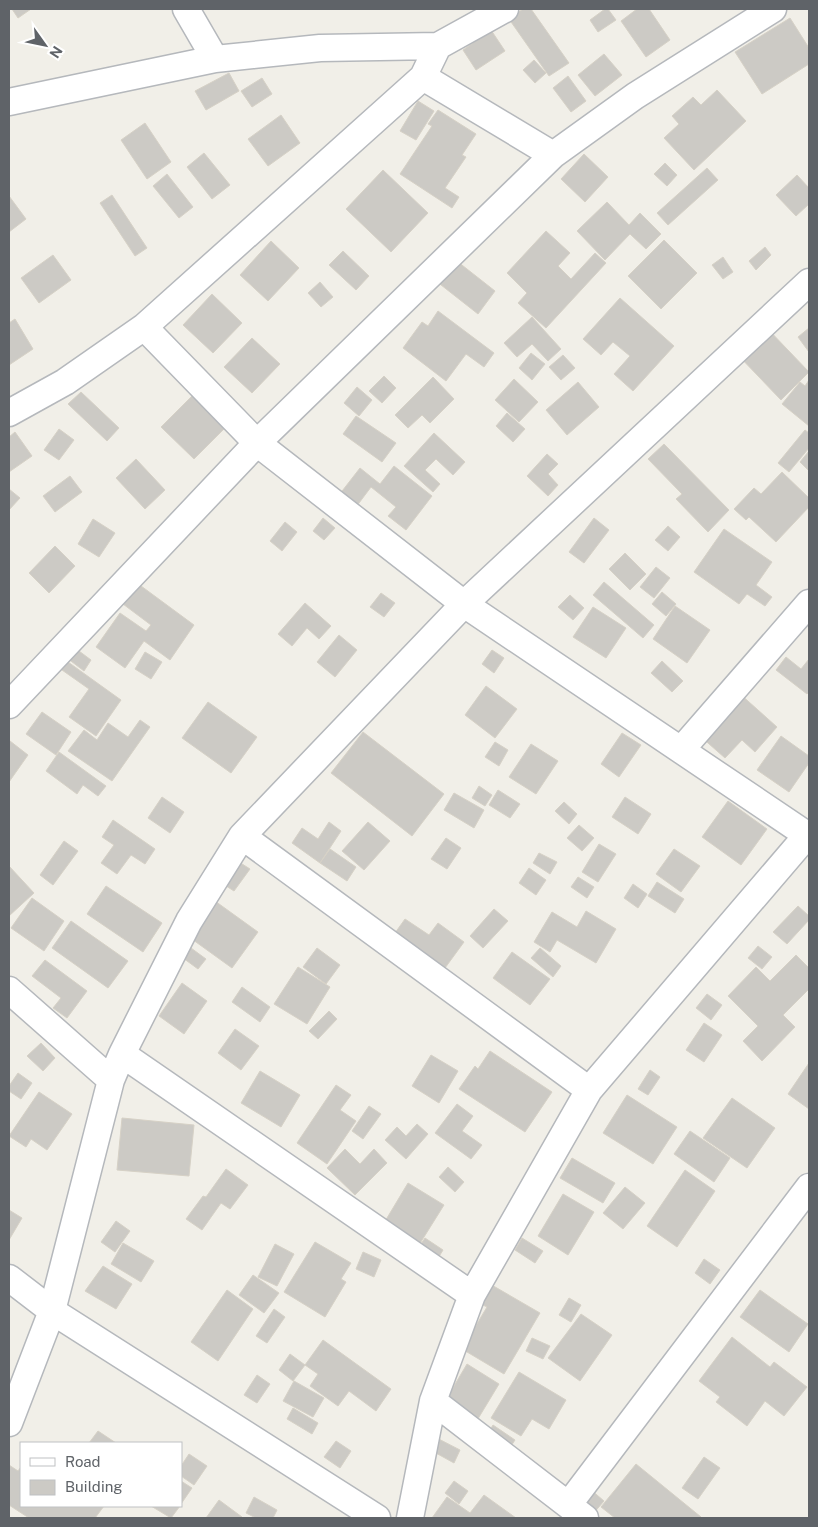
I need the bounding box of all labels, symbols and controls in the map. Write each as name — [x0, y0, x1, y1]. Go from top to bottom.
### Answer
north arrow — [20, 20, 70, 70]
text: N — [46, 43, 66, 61]
legend — [20, 1442, 182, 1507]
text: Road — [65, 1453, 101, 1470]
text: Building — [65, 1478, 123, 1495]

